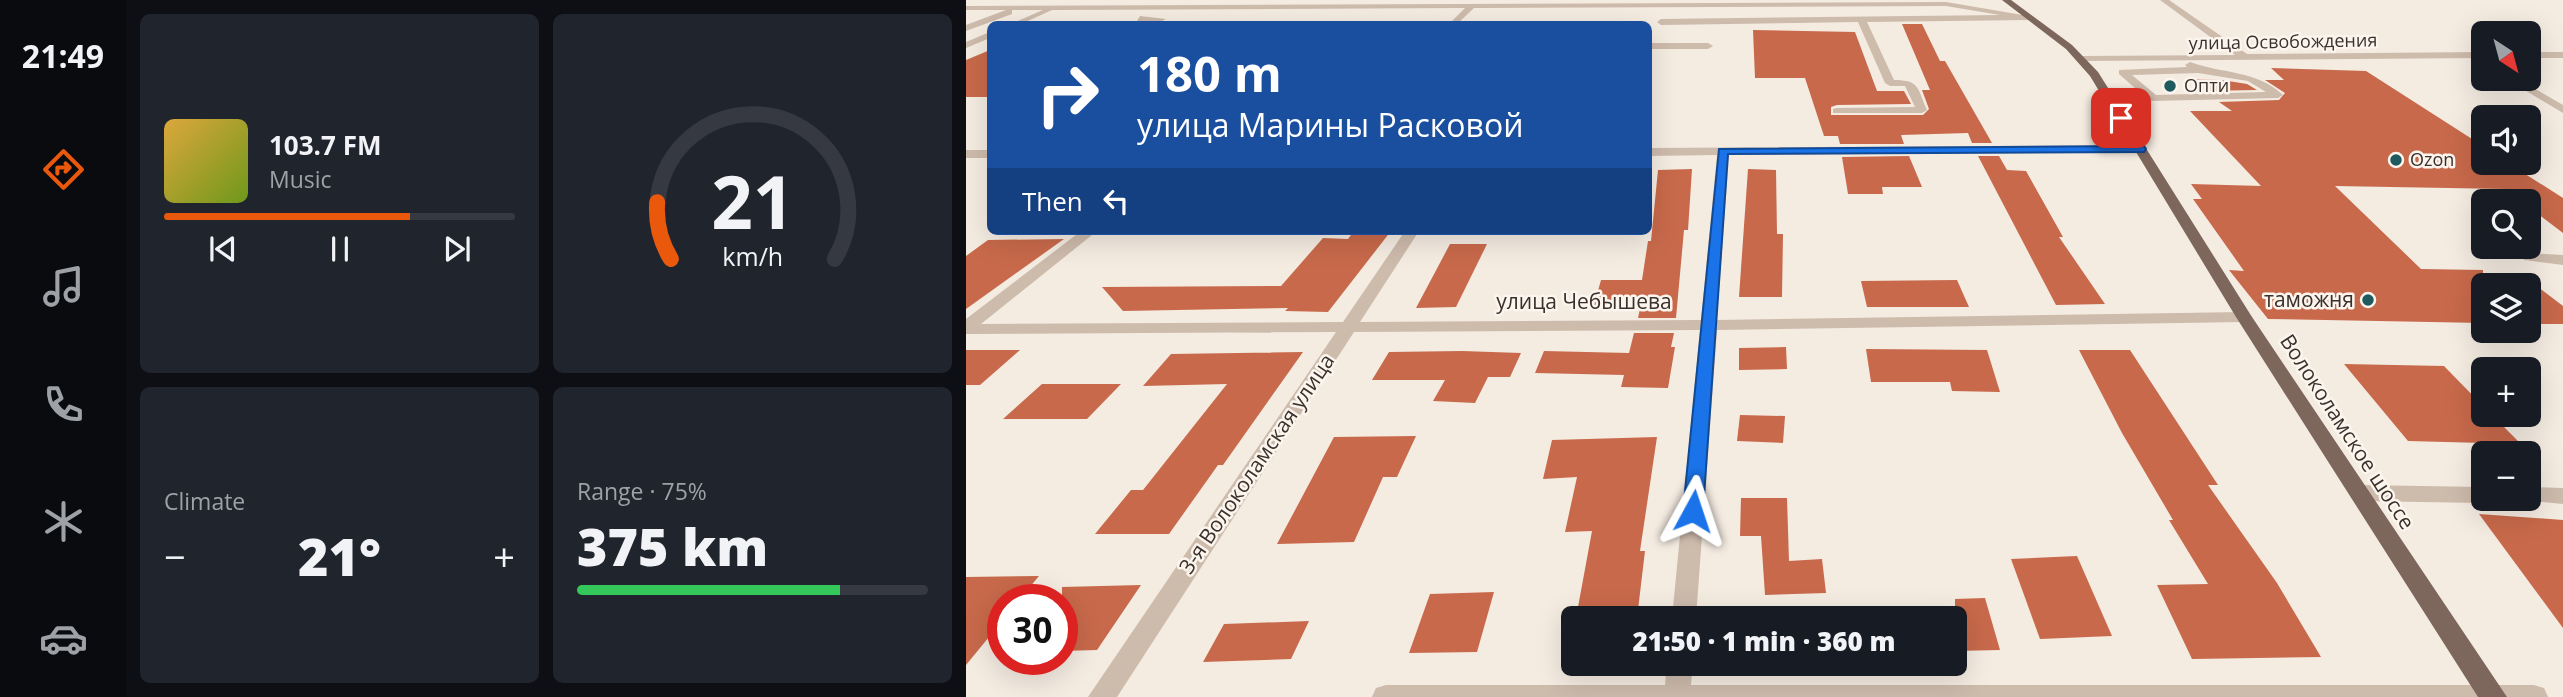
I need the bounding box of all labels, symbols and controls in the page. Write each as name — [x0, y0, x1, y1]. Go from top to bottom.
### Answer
north arrow — [2471, 21, 2541, 91]
map controls — [2471, 21, 2541, 511]
street label: улица Освобождения — [2189, 27, 2377, 55]
text: 21:49 — [22, 34, 104, 77]
text: 180 m — [1137, 40, 1282, 106]
icon: right — [1022, 49, 1113, 140]
place label: Опти — [2184, 73, 2229, 97]
marker: Опти — [2162, 78, 2178, 94]
pin — [2091, 88, 2151, 148]
icon: arrive — [2102, 99, 2140, 137]
text: улица Марины Расковой — [1137, 103, 1524, 146]
button: sound — [2471, 105, 2541, 175]
text: 103.7 FM — [269, 127, 381, 163]
icon: directions — [39, 145, 88, 194]
place label: Ozon — [2410, 147, 2454, 171]
text: 21 — [711, 152, 794, 251]
marker: Ozon — [2388, 152, 2404, 168]
text: Music — [269, 163, 332, 195]
icon: left — [1097, 182, 1135, 220]
text: Then — [1022, 183, 1083, 219]
button: search — [2471, 189, 2541, 259]
icon: previous — [204, 230, 242, 268]
icon: pause — [321, 230, 359, 268]
icon: next — [438, 230, 476, 268]
text: km/h — [722, 239, 783, 273]
icon: music — [39, 262, 88, 311]
button: layers — [2471, 273, 2541, 343]
place label: таможня — [2264, 285, 2354, 313]
street label: улица Чебышева — [1496, 287, 1672, 315]
marker: таможня — [2360, 292, 2376, 308]
street label: Волоколамское шоссе — [2274, 328, 2422, 534]
street label: 3-я Волоколамская улица — [1172, 348, 1340, 579]
button: + — [2471, 357, 2541, 427]
icon: phone — [39, 380, 88, 429]
button: − — [2471, 441, 2541, 511]
position arrow — [1656, 474, 1730, 548]
text: Range · 75% — [577, 475, 707, 507]
text: Climate — [164, 485, 245, 517]
icon: climate — [39, 497, 88, 546]
text: 375 km — [577, 510, 768, 581]
text: 21° — [298, 520, 381, 591]
text: − — [164, 530, 186, 582]
text: + — [493, 530, 515, 582]
speed limit sign: 30 — [987, 584, 1078, 675]
icon: car — [39, 614, 88, 663]
text: 21:50 · 1 min · 360 m — [1633, 623, 1895, 659]

